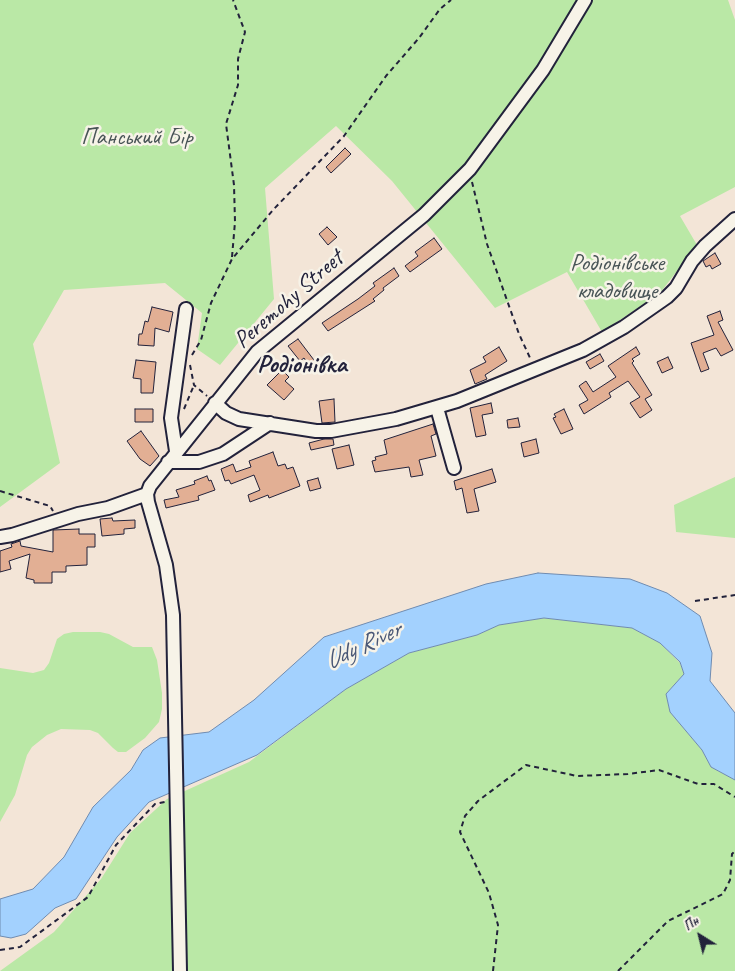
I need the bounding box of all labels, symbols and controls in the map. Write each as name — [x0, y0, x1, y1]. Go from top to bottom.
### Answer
park label: Панський Бір — [81, 124, 193, 152]
street label: Peremohy Street — [229, 245, 349, 355]
park label: Родіонівське кладовище — [570, 250, 664, 306]
district label: Родіонівка — [257, 350, 347, 380]
water label: Udy River — [320, 615, 406, 677]
north arrow — [675, 911, 725, 961]
text: Пн — [680, 912, 702, 935]

